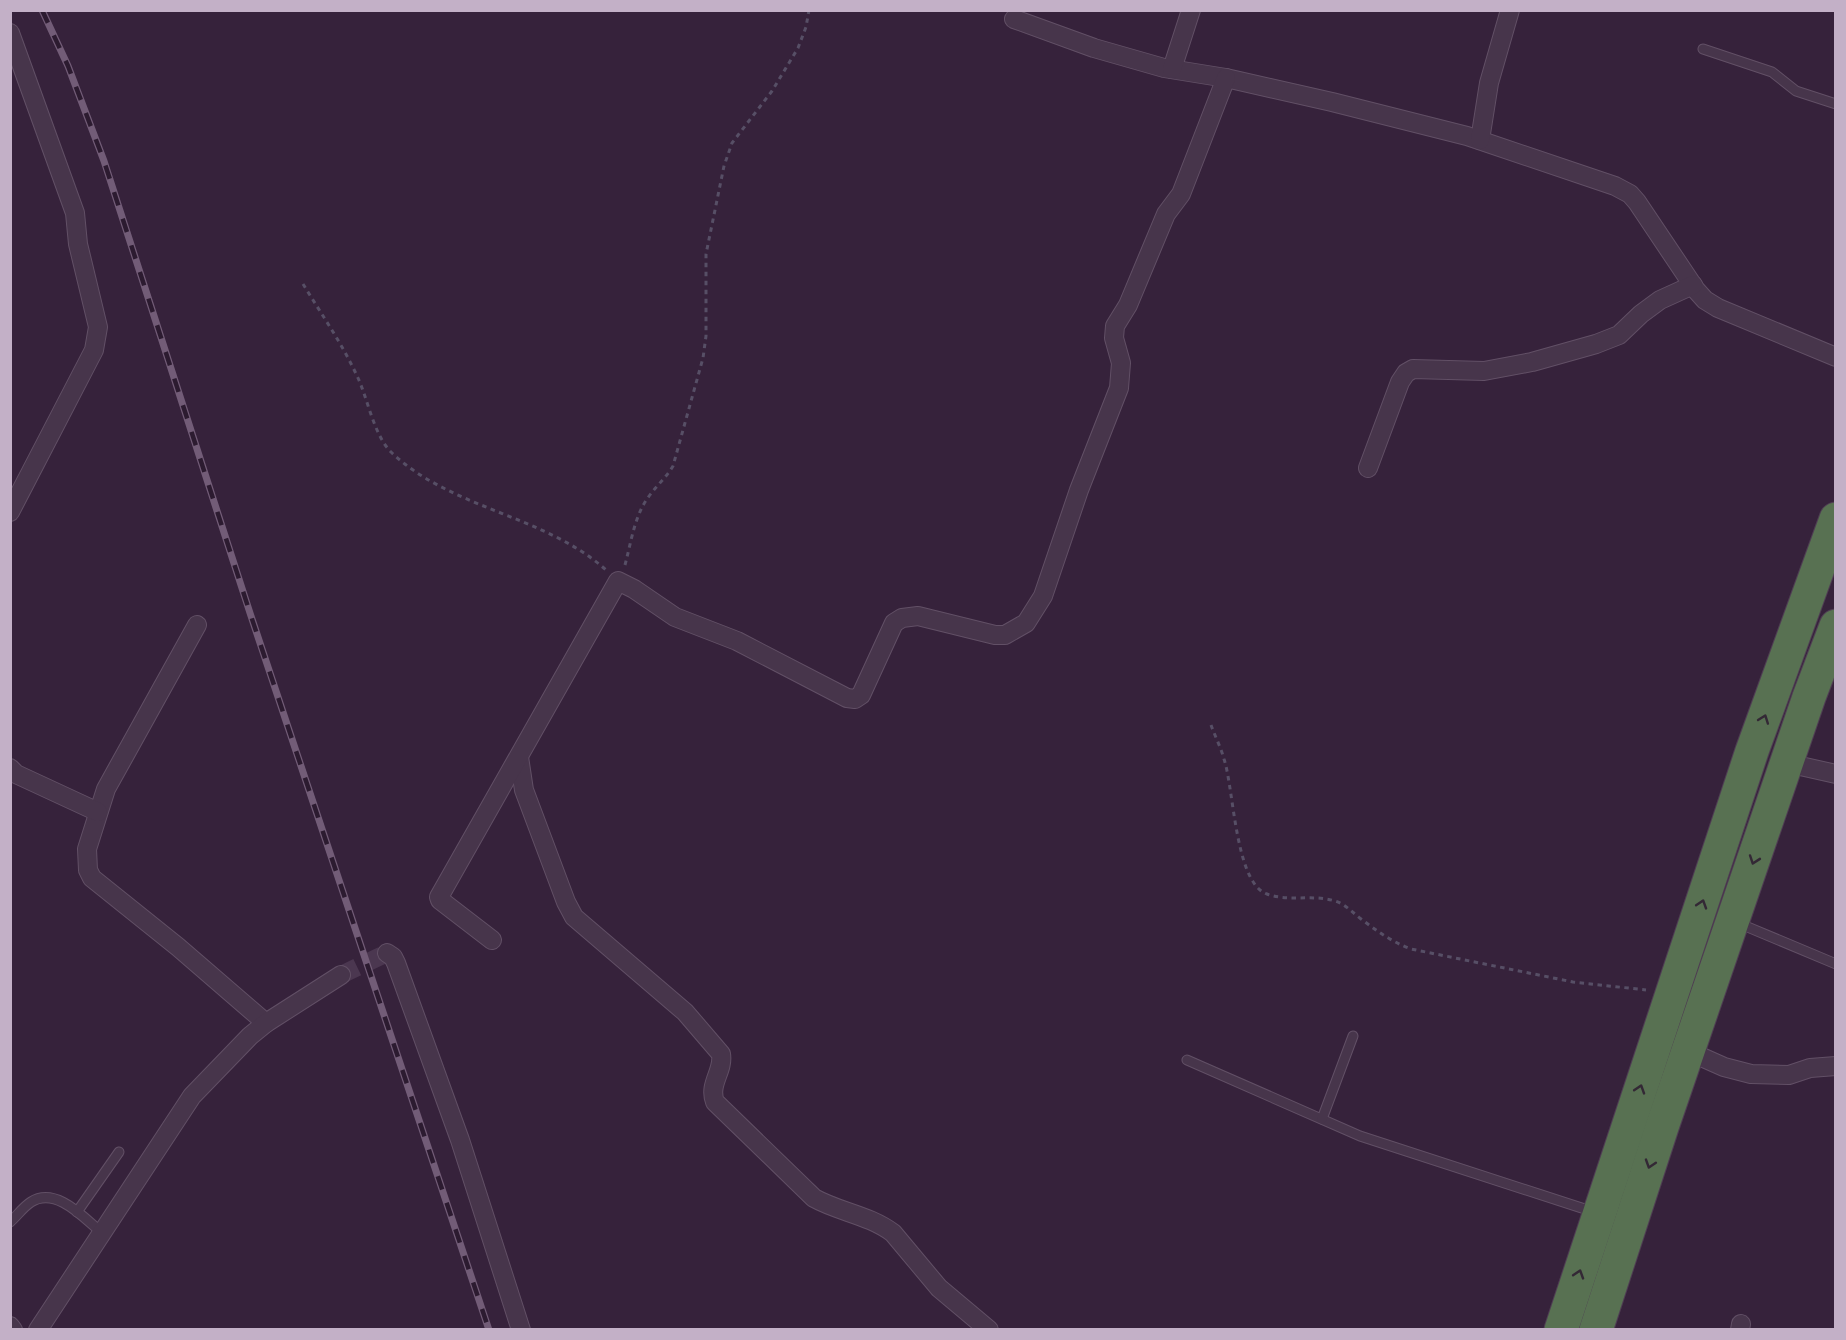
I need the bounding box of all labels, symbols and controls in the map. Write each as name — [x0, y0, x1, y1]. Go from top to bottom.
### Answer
one-way arrow — [1756, 714, 1769, 725]
one-way arrow — [1748, 854, 1761, 865]
one-way arrow — [1694, 899, 1707, 910]
one-way arrow — [1633, 1084, 1646, 1095]
one-way arrow — [1645, 1158, 1657, 1169]
one-way arrow — [1572, 1269, 1584, 1280]

